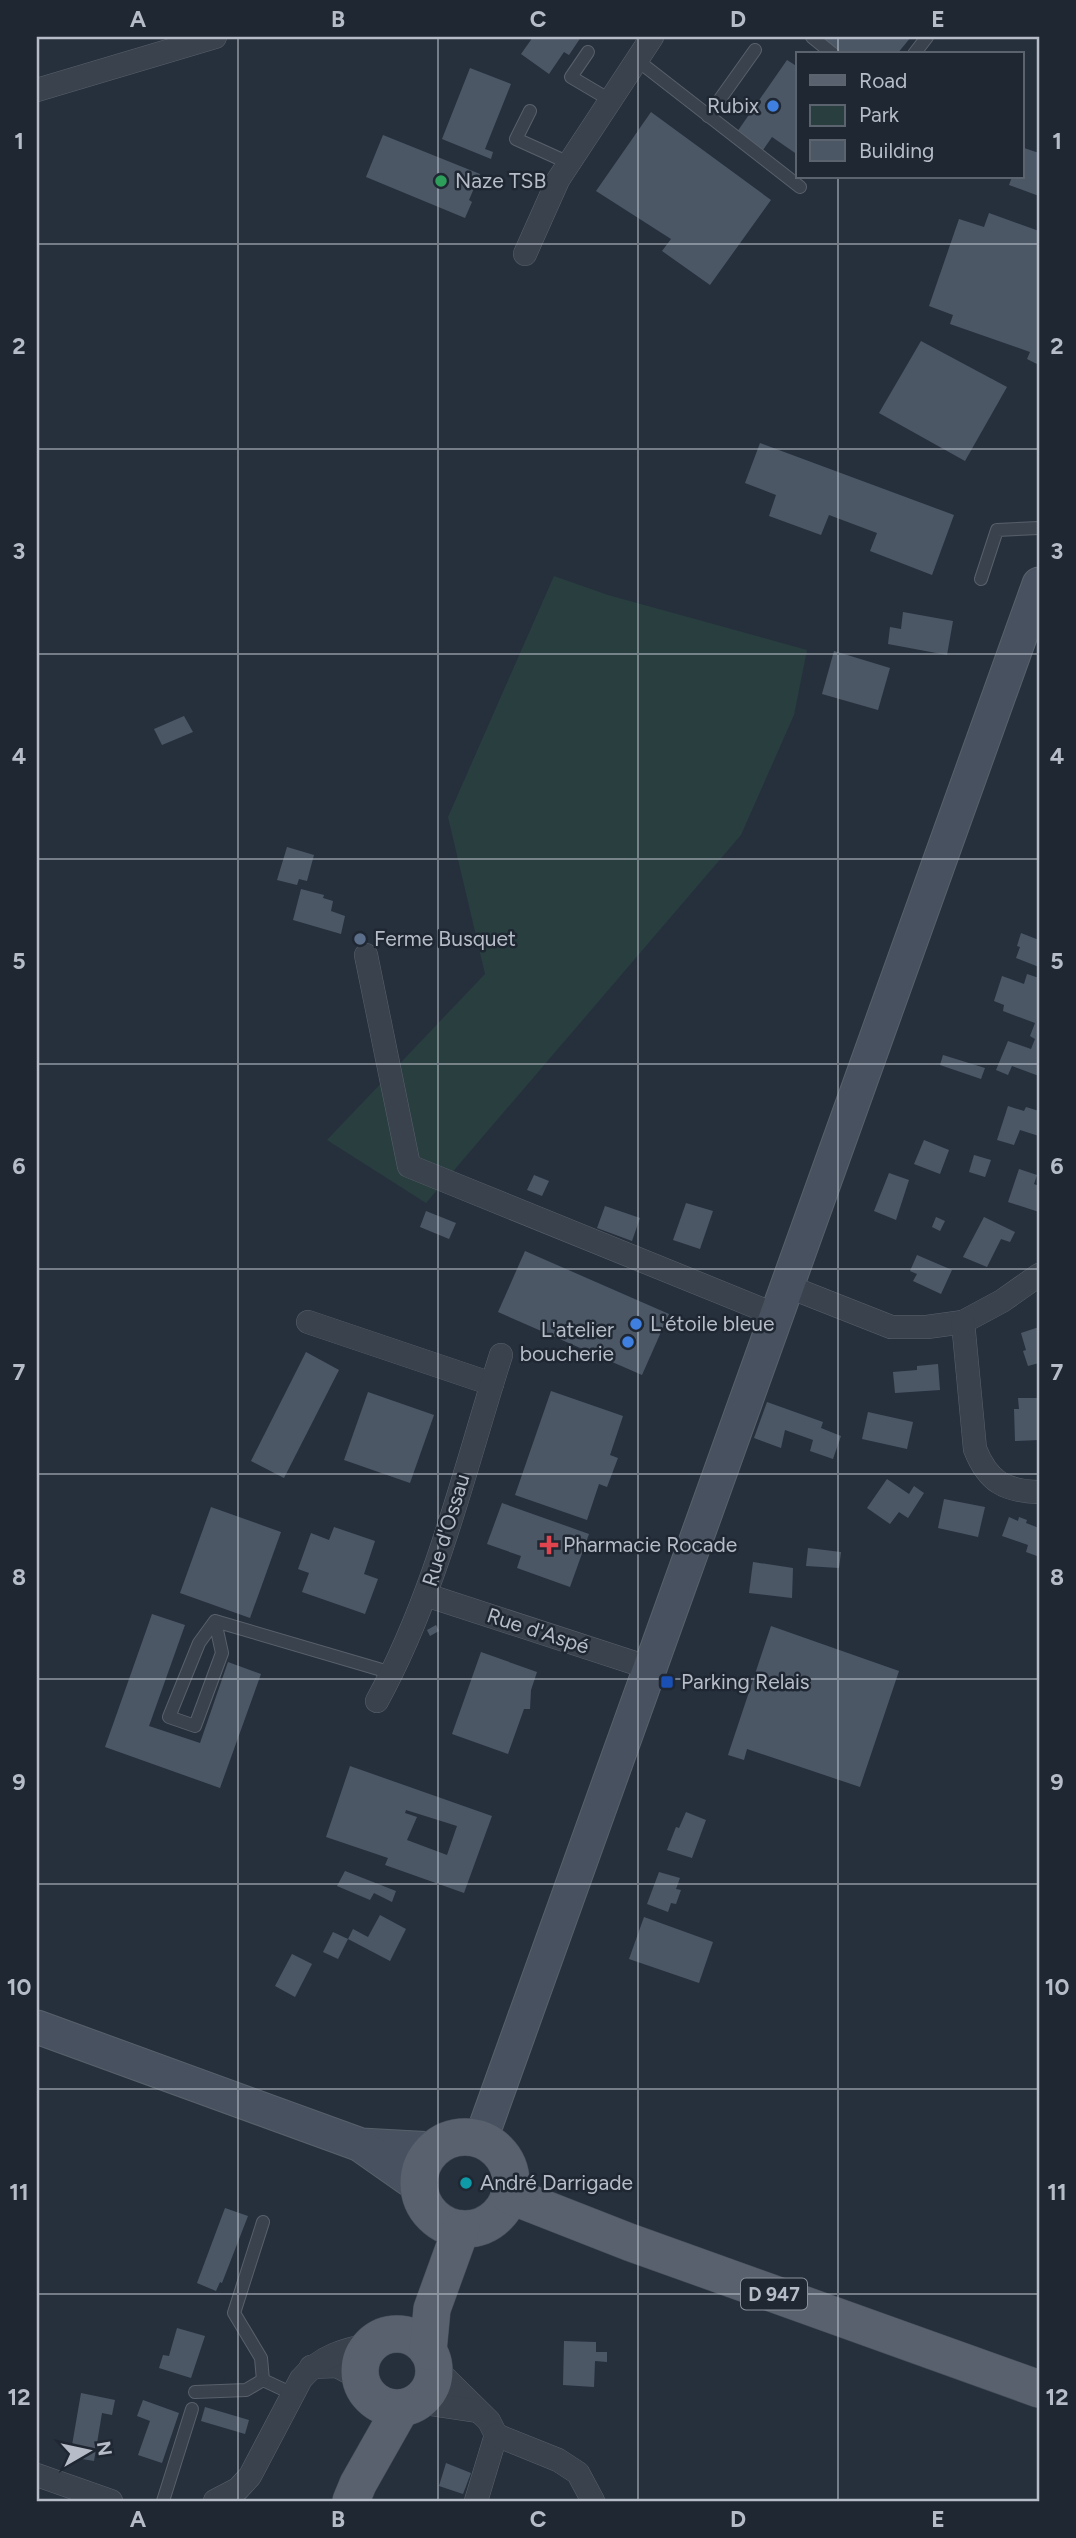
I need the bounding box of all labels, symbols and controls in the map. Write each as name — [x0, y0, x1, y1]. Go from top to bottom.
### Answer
text: A — [130, 5, 147, 33]
text: B — [331, 5, 345, 33]
text: C — [530, 5, 547, 33]
text: D — [730, 5, 746, 33]
text: E — [931, 5, 945, 33]
legend — [796, 52, 1024, 178]
text: Road — [859, 68, 907, 93]
place label: Rubix — [707, 93, 759, 118]
marker: Rubix — [765, 98, 781, 114]
text: Park — [859, 102, 900, 127]
text: 1 — [14, 127, 24, 155]
text: 1 — [1052, 127, 1062, 155]
text: Building — [859, 138, 934, 163]
place label: Naze TSB — [455, 168, 546, 193]
marker: Naze TSB — [433, 173, 449, 189]
text: 2 — [12, 332, 26, 360]
text: 2 — [1050, 332, 1064, 360]
text: 3 — [13, 537, 25, 565]
text: 3 — [1051, 537, 1063, 565]
text: 4 — [12, 742, 26, 770]
text: 4 — [1050, 742, 1064, 770]
place label: Ferme Busquet — [374, 926, 516, 951]
marker: Ferme Busquet — [352, 931, 368, 947]
text: 5 — [12, 947, 26, 975]
text: 5 — [1050, 947, 1064, 975]
text: 6 — [12, 1152, 26, 1180]
text: 6 — [1050, 1152, 1064, 1180]
place label: L'étoile bleue — [650, 1311, 774, 1336]
marker: L'étoile bleue — [628, 1316, 644, 1332]
place label: L'atelier boucherie — [520, 1317, 614, 1366]
marker: L'atelier boucherie — [620, 1334, 636, 1350]
text: 7 — [13, 1358, 26, 1386]
text: 7 — [1051, 1358, 1064, 1386]
street label: Rue d'Ossau — [417, 1471, 474, 1589]
place label: Pharmacie Rocade — [563, 1532, 737, 1557]
marker: Pharmacie Rocade — [541, 1537, 557, 1553]
text: 8 — [12, 1563, 26, 1591]
text: 8 — [1050, 1563, 1064, 1591]
street label: Rue d'Aspé — [484, 1602, 592, 1659]
place label: Parking Relais — [681, 1669, 810, 1694]
marker: Parking Relais — [659, 1674, 675, 1690]
text: 9 — [12, 1768, 26, 1796]
text: 9 — [1050, 1768, 1064, 1796]
text: 10 — [7, 1973, 31, 2001]
text: 10 — [1045, 1973, 1069, 2001]
place label: André Darrigade — [480, 2170, 633, 2195]
marker: André Darrigade — [458, 2175, 474, 2191]
text: 11 — [9, 2178, 29, 2206]
text: 11 — [1047, 2178, 1067, 2206]
road number: D 947 — [741, 2278, 807, 2310]
text: 12 — [7, 2383, 31, 2411]
text: 12 — [1045, 2383, 1069, 2411]
north arrow — [52, 2416, 122, 2486]
text: N — [92, 2439, 117, 2457]
text: A — [130, 2505, 147, 2533]
text: B — [331, 2505, 345, 2533]
text: C — [530, 2505, 547, 2533]
text: D — [730, 2505, 746, 2533]
text: E — [931, 2505, 945, 2533]

